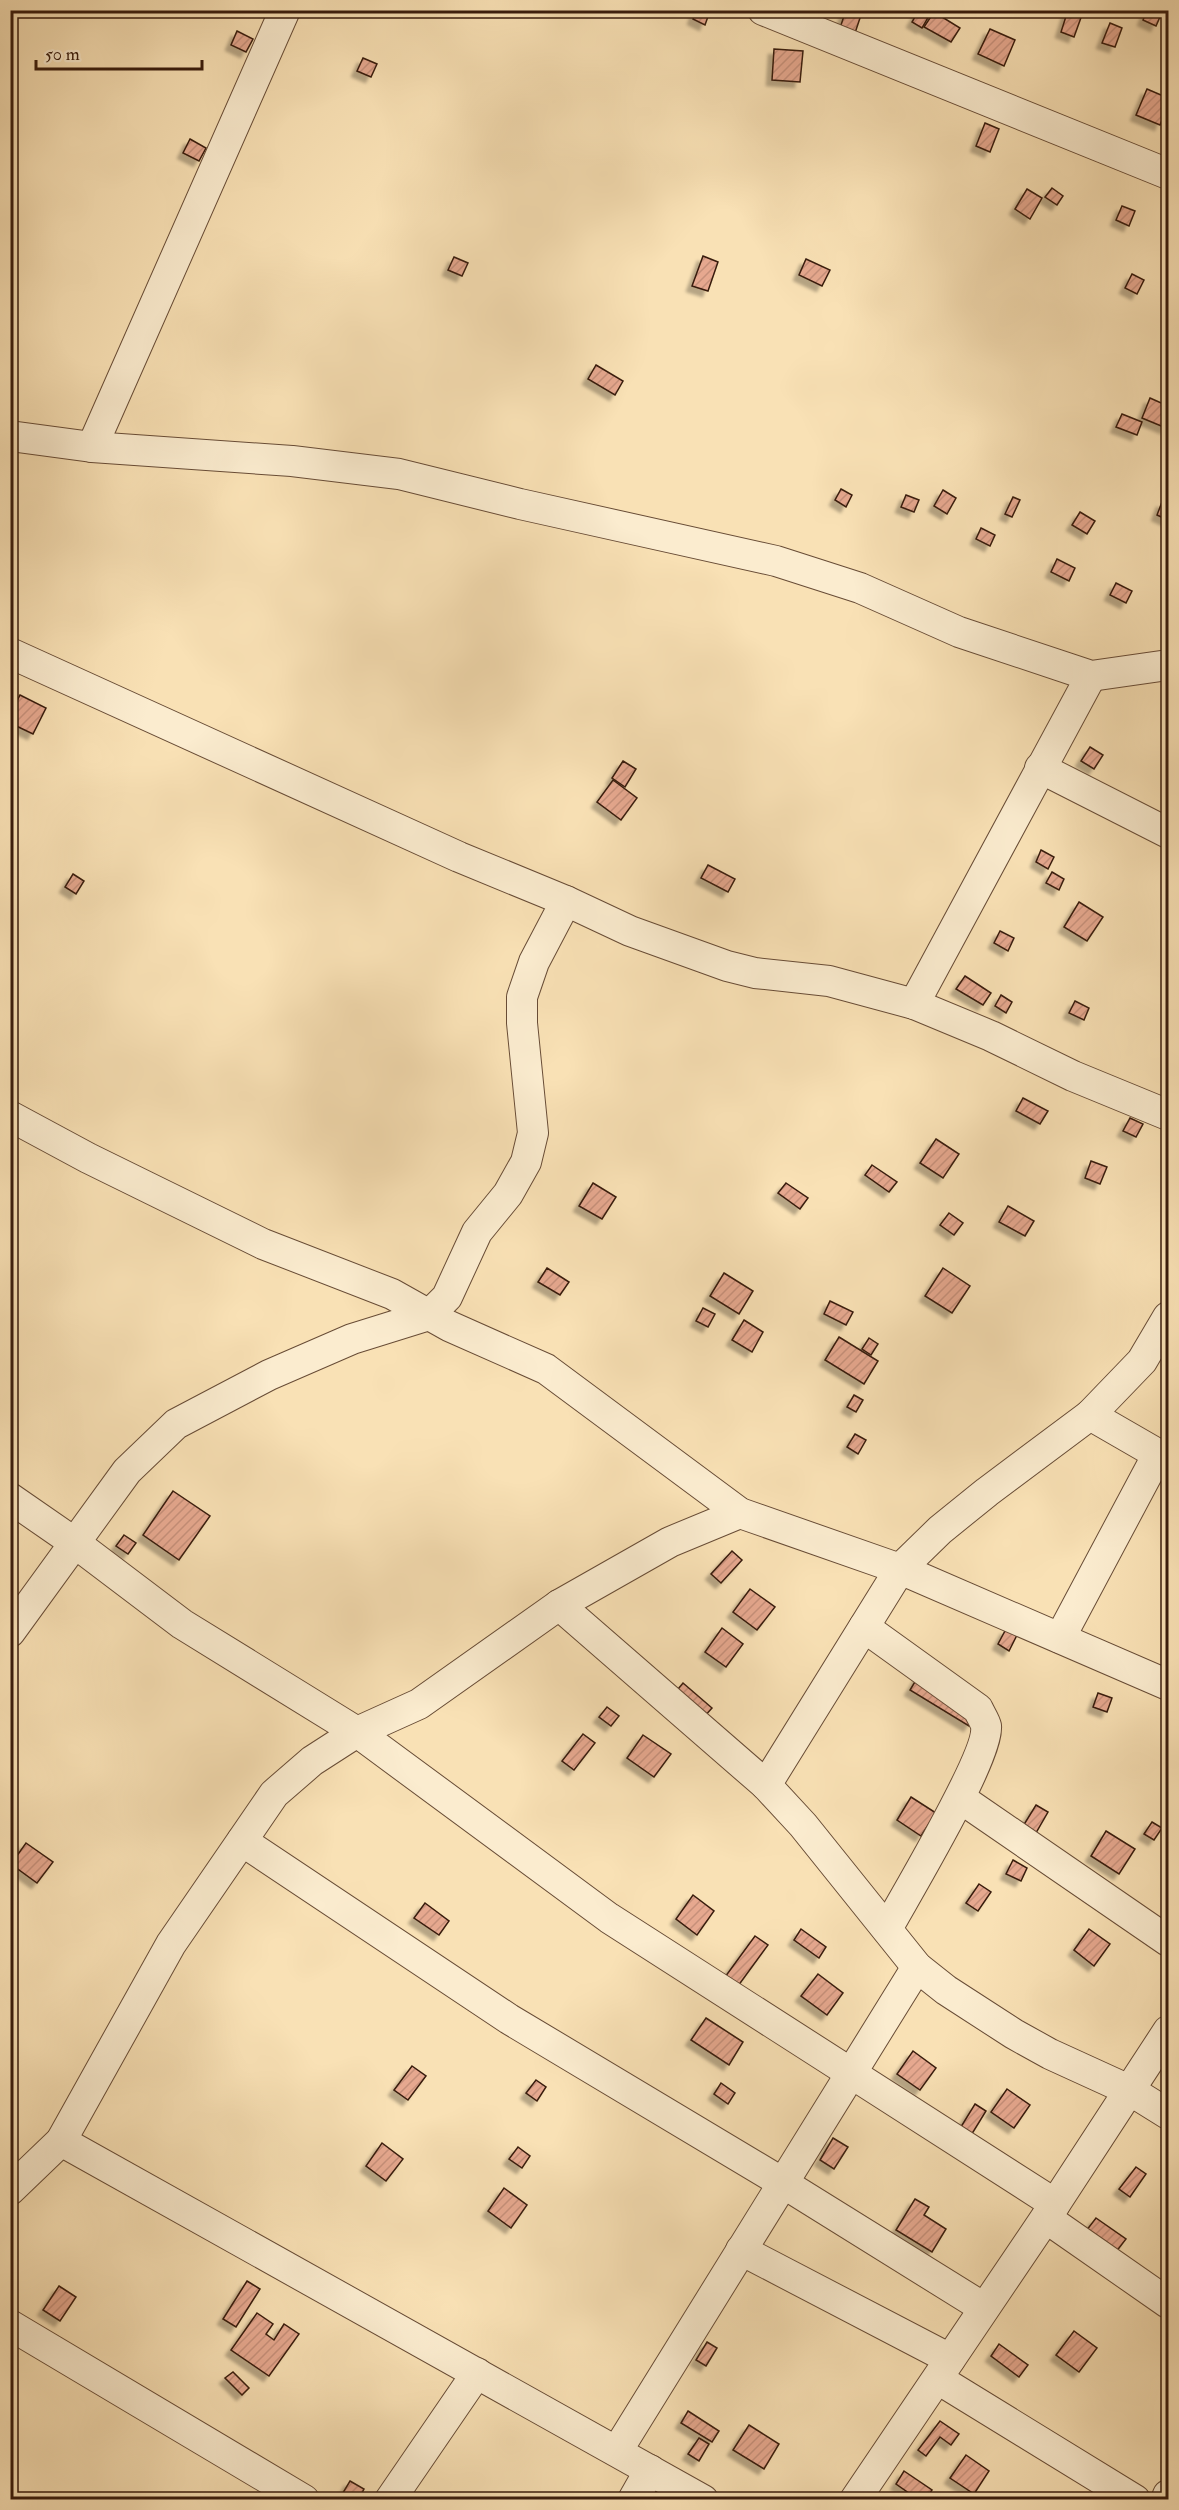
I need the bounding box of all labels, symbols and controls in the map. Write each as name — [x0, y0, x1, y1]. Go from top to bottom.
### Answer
scale bar — [36, 33, 202, 71]
text: 50 m — [45, 43, 80, 66]

